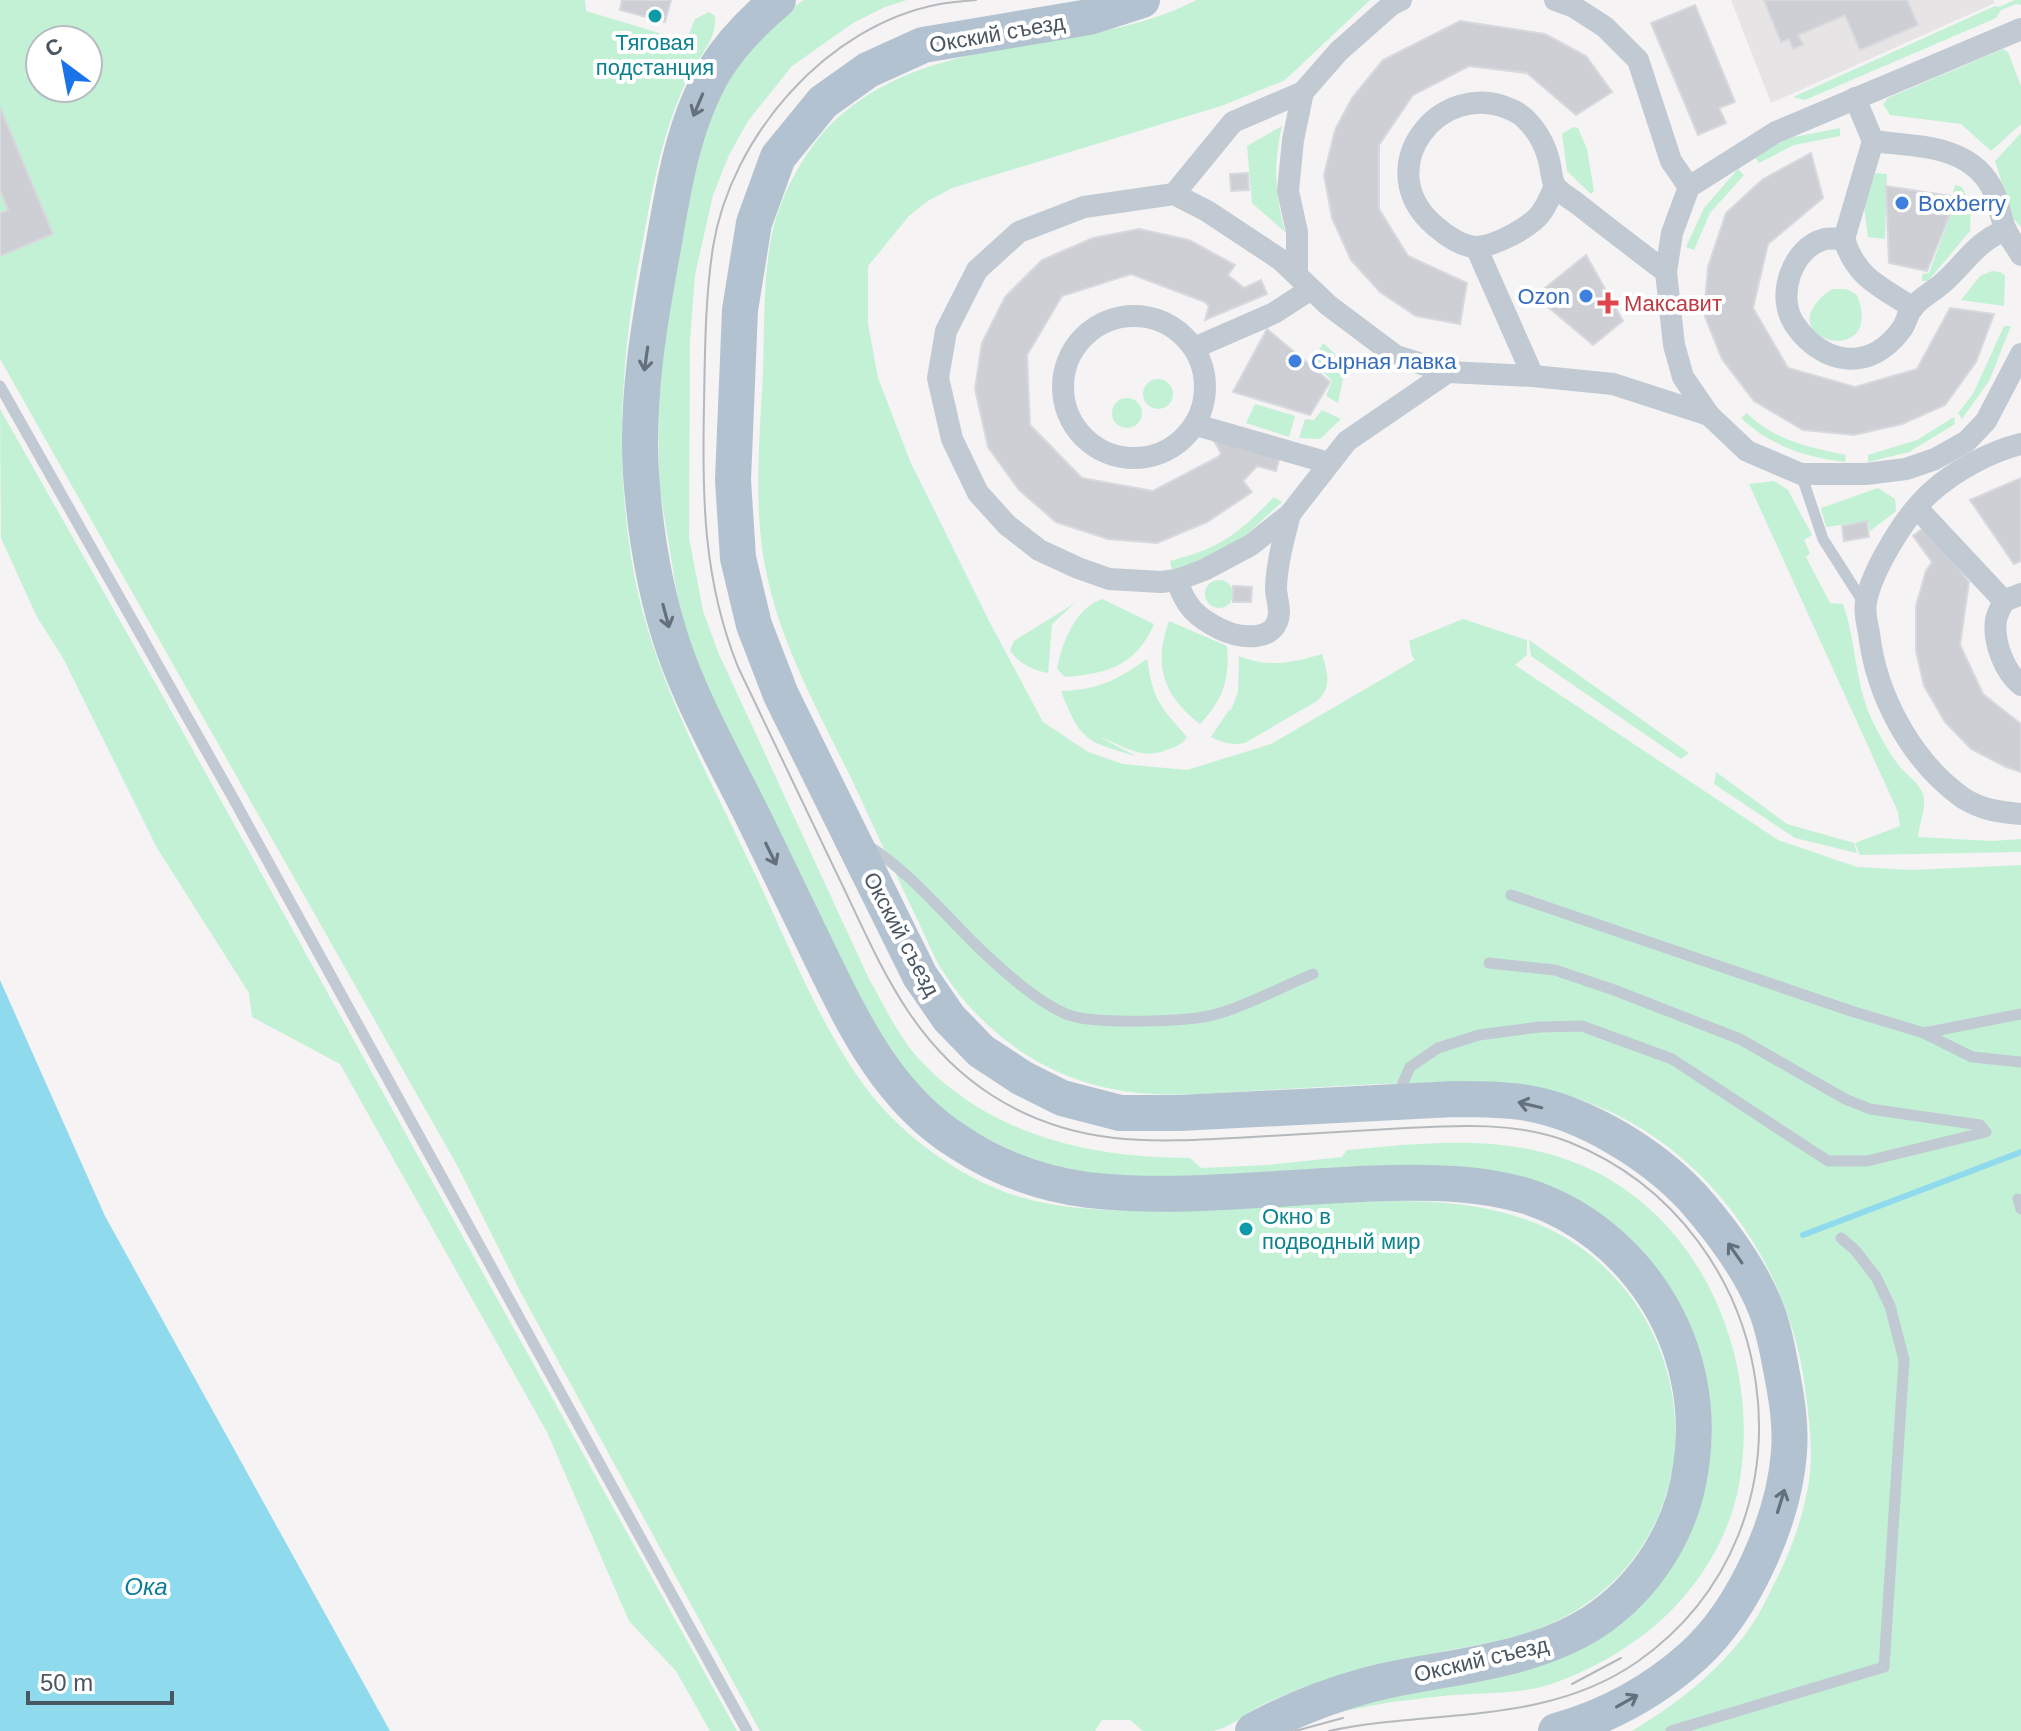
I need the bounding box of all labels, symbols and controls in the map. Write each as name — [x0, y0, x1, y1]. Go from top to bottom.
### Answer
marker: Тяговая подстанция — [646, 7, 664, 25]
street label: Окский съезд — [927, 9, 1067, 58]
north arrow — [24, 24, 104, 104]
place label: Тяговая подстанция — [596, 30, 714, 80]
text: С — [40, 33, 67, 62]
one-way arrow — [690, 93, 705, 117]
place label: Boxberry — [1918, 191, 2006, 216]
marker: Boxberry — [1893, 194, 1911, 212]
place label: Ozon — [1517, 284, 1570, 309]
marker: Ozon — [1577, 287, 1595, 305]
place label: Максавит — [1624, 291, 1722, 316]
marker: Максавит — [1599, 294, 1617, 312]
one-way arrow — [638, 345, 653, 372]
place label: Сырная лавка — [1311, 349, 1457, 374]
marker: Сырная лавка — [1286, 352, 1304, 370]
one-way arrow — [659, 603, 674, 629]
one-way arrow — [764, 841, 779, 865]
street label: Окский съезд — [858, 868, 945, 1001]
one-way arrow — [1517, 1097, 1543, 1112]
place label: Окно в подводный мир — [1262, 1204, 1421, 1254]
marker: Окно в подводный мир — [1237, 1220, 1255, 1238]
one-way arrow — [1727, 1242, 1743, 1264]
one-way arrow — [1774, 1489, 1789, 1515]
water label: Ока — [124, 1573, 168, 1600]
street label: Окский съезд — [1411, 1632, 1551, 1687]
scale bar — [28, 1655, 172, 1705]
text: 50 m — [40, 1669, 93, 1696]
one-way arrow — [1615, 1693, 1639, 1709]

